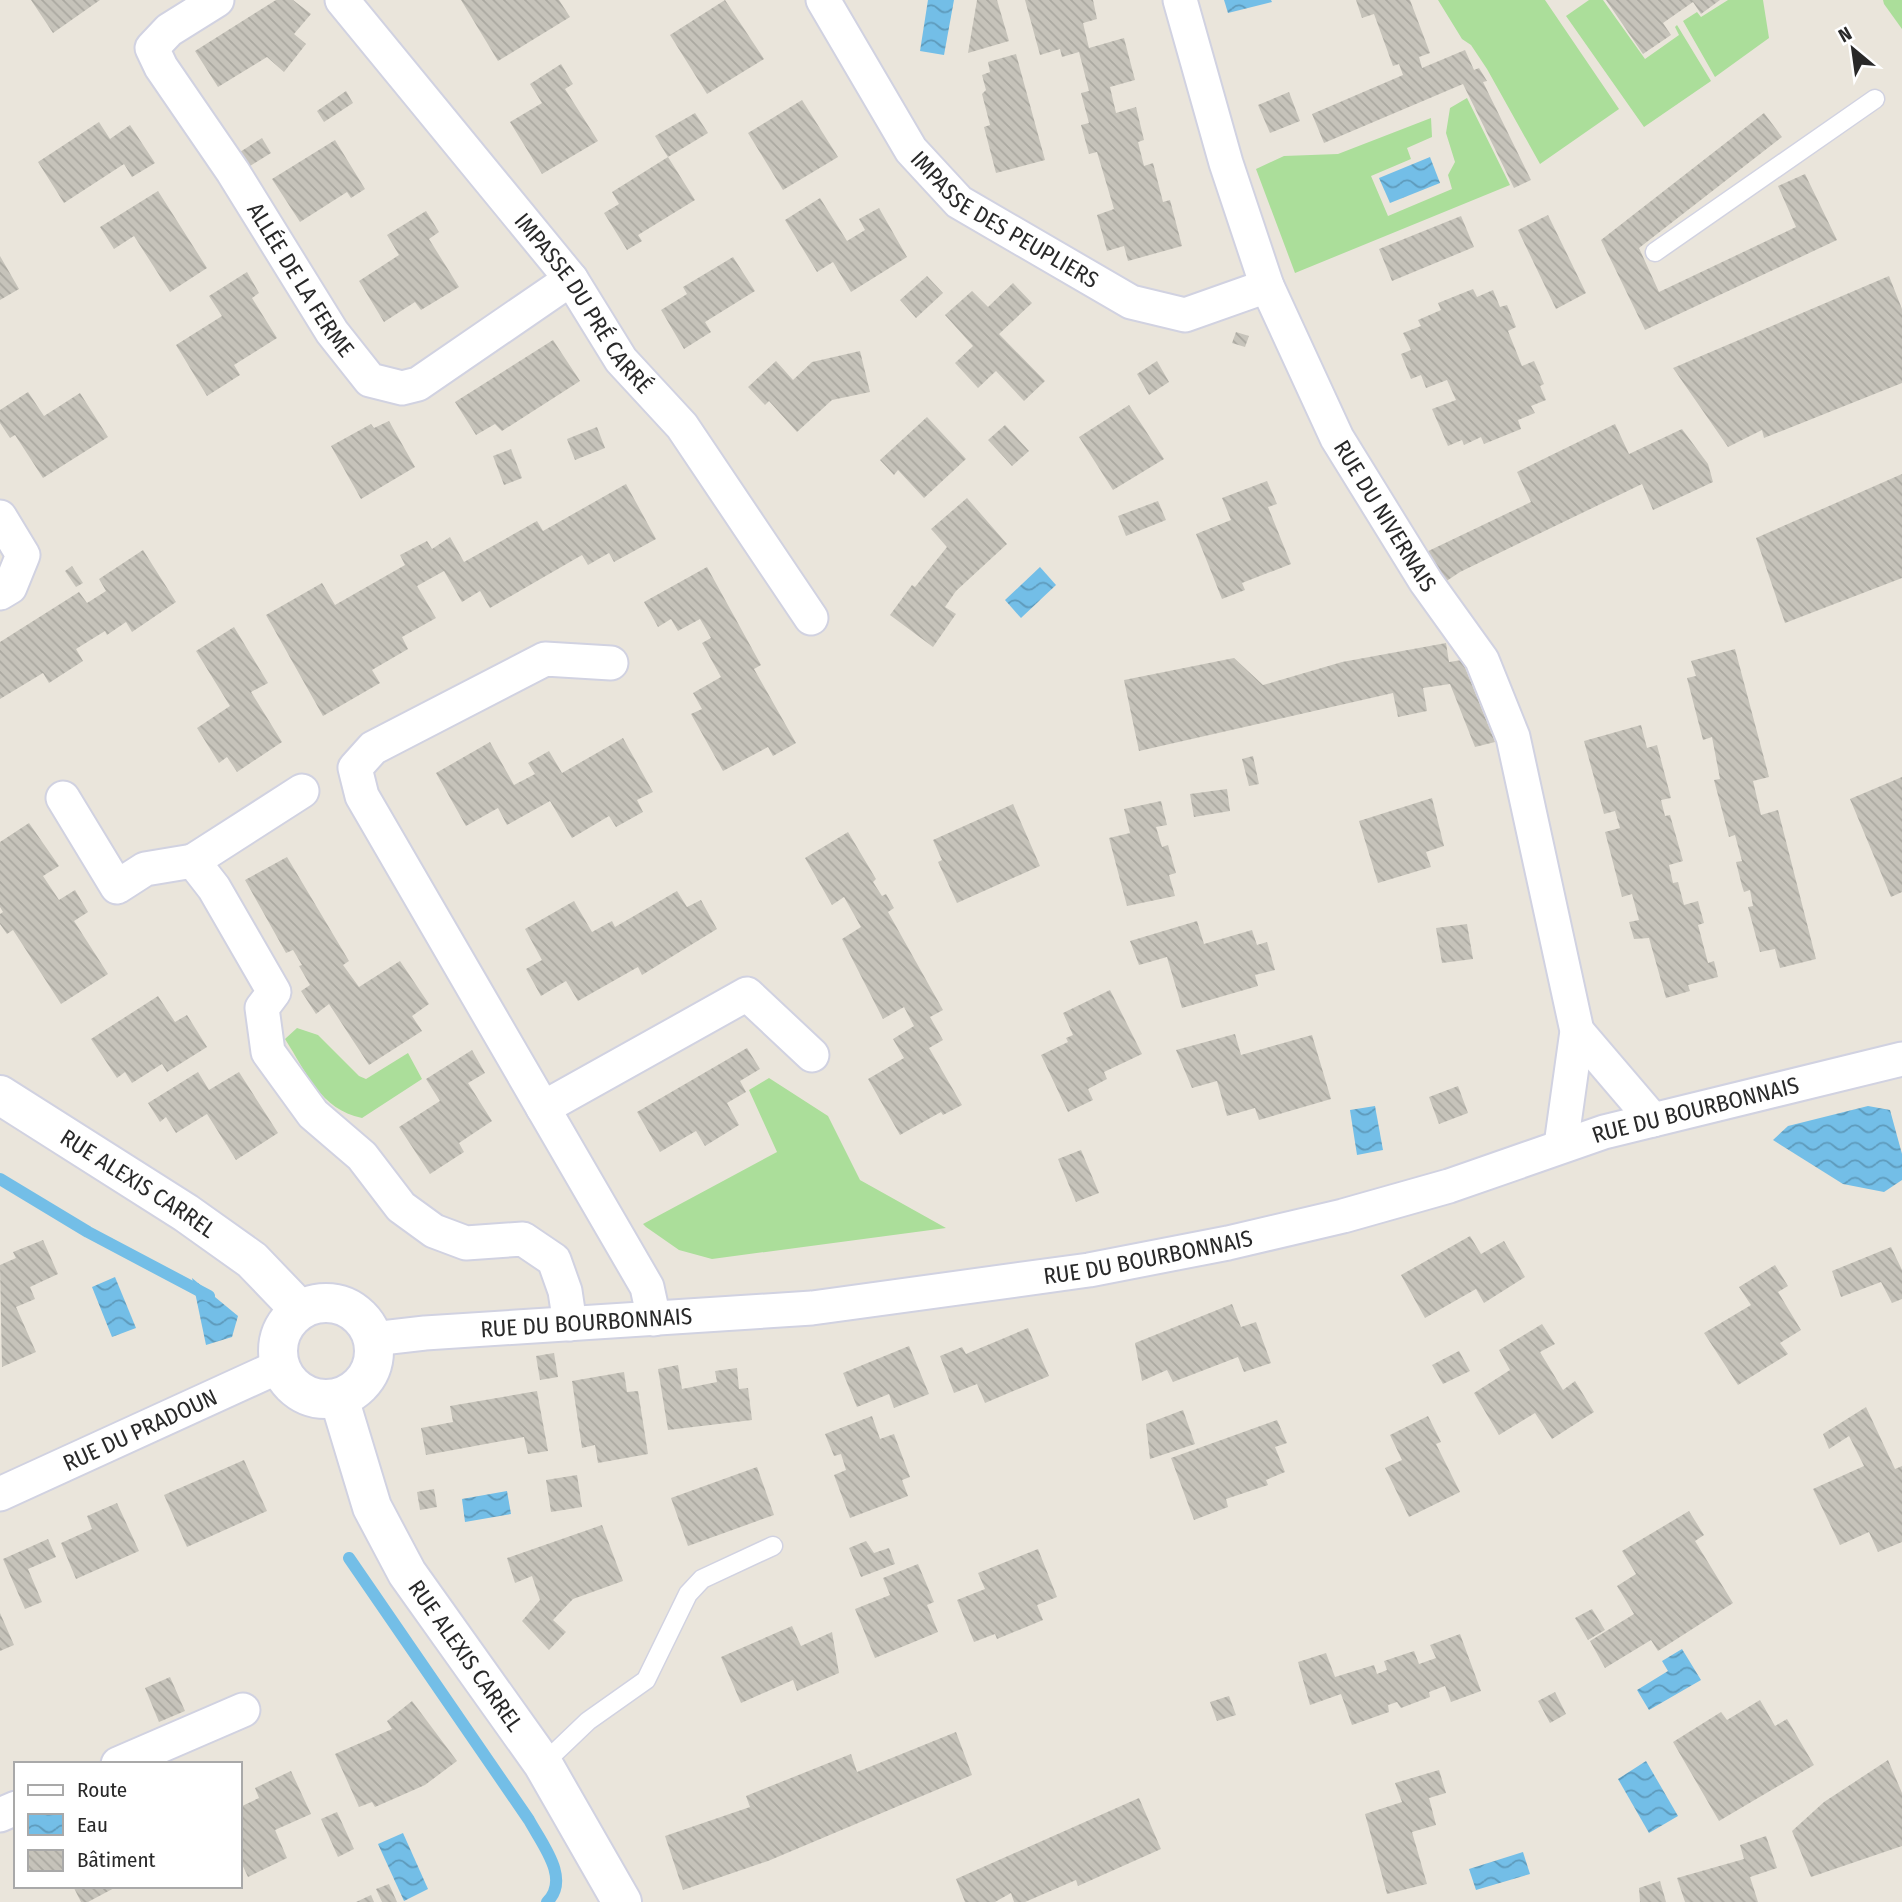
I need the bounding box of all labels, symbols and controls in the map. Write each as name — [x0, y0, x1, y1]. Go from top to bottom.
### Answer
north arrow — [1818, 14, 1888, 84]
text: N — [1834, 22, 1856, 47]
street label: IMPASSE DES PEUPLIERS — [905, 145, 1104, 294]
street label: ALLÉE DE LA FERME — [241, 197, 360, 363]
street label: IMPASSE DU PRÉ CARRÉ — [509, 207, 659, 399]
street label: RUE DU NIVERNAIS — [1328, 435, 1443, 597]
street label: RUE DU BOURBONNAIS — [1588, 1071, 1802, 1149]
street label: RUE ALEXIS CARREL — [55, 1123, 221, 1244]
street label: RUE DU BOURBONNAIS — [1042, 1224, 1255, 1290]
street label: RUE DU BOURBONNAIS — [480, 1302, 693, 1343]
street label: RUE DU PRADOUN — [59, 1383, 222, 1477]
street label: RUE ALEXIS CARREL — [402, 1574, 529, 1737]
legend — [14, 1762, 242, 1888]
text: Route — [77, 1777, 127, 1803]
text: Eau — [77, 1812, 108, 1838]
text: Bâtiment — [77, 1847, 156, 1873]

